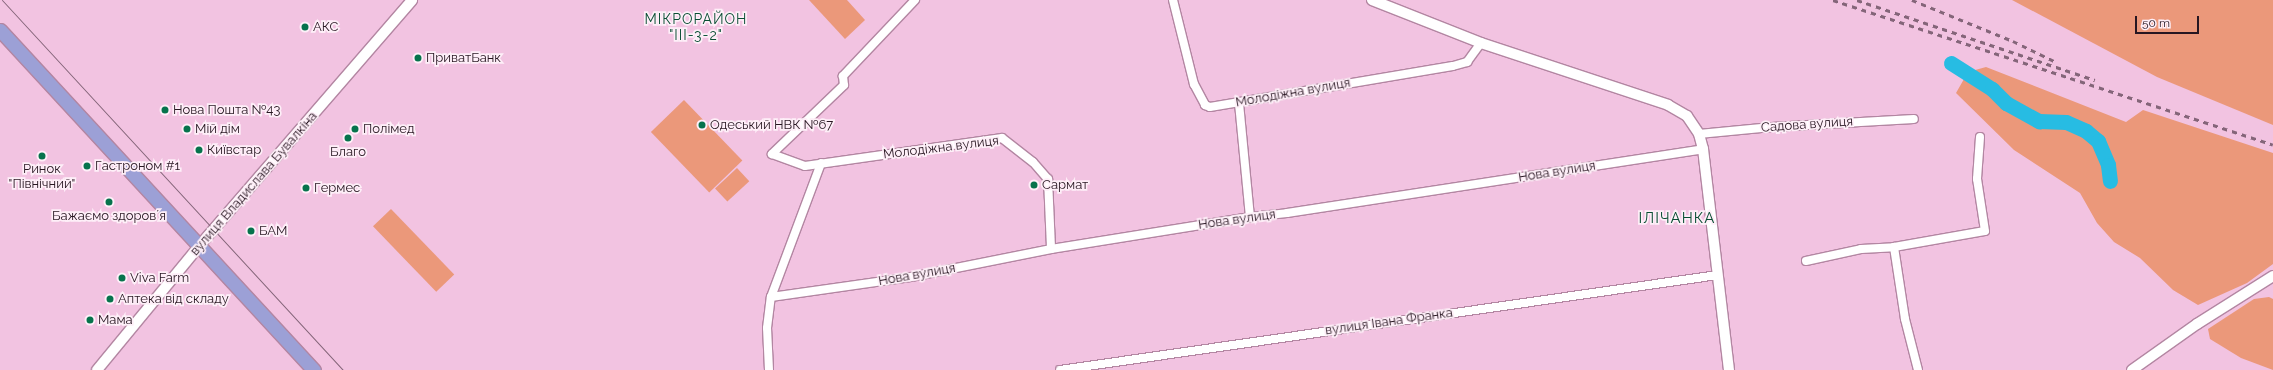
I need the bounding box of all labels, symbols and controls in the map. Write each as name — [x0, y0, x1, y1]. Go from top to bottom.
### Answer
scale bar — [2137, 8, 2201, 34]
district label: МІКРОРАЙОН "ІІІ-3-2" — [645, 11, 747, 44]
text: 50 m — [2142, 16, 2170, 30]
place label: АКС — [313, 19, 338, 35]
marker: АКС — [300, 22, 310, 32]
place label: ПриватБанк — [426, 50, 501, 66]
marker: ПриватБанк — [413, 53, 423, 63]
street label: Молодіжна вулиця — [1234, 75, 1352, 111]
place label: Нова Пошта №43 — [173, 102, 280, 118]
marker: Нова Пошта №43 — [160, 105, 170, 115]
street label: вулиця Владислава Бувалкіна — [187, 109, 321, 259]
street label: Садова вулиця — [1761, 114, 1853, 136]
place label: Одеський НВК №67 — [710, 117, 833, 133]
marker: Одеський НВК №67 — [697, 120, 707, 130]
place label: Мій дім — [195, 121, 240, 137]
place label: Полімед — [363, 121, 415, 137]
marker: Мій дім — [182, 124, 192, 134]
marker: Полімед — [350, 124, 360, 134]
marker: Благо — [343, 133, 353, 143]
street label: Молодіжна вулиця — [882, 133, 1000, 163]
place label: Київстар — [207, 142, 261, 158]
place label: Благо — [330, 144, 366, 160]
marker: Київстар — [194, 145, 204, 155]
marker: Ринок "Північний" — [37, 151, 47, 161]
place label: Гастроном #1 — [95, 158, 180, 174]
street label: Нова вулиця — [1517, 158, 1597, 186]
marker: Гастроном #1 — [82, 161, 92, 171]
place label: Ринок "Північний" — [9, 162, 75, 193]
place label: Сармат — [1042, 177, 1088, 193]
place label: Гермес — [314, 180, 360, 196]
marker: Сармат — [1029, 180, 1039, 190]
marker: Гермес — [301, 183, 311, 193]
marker: Бажаємо здоровʼя — [104, 197, 114, 207]
street label: Нова вулиця — [1197, 207, 1277, 233]
place label: Бажаємо здоровʼя — [52, 208, 166, 224]
district label: ІЛІЧАНКА — [1639, 210, 1715, 228]
place label: БАМ — [259, 223, 287, 239]
marker: БАМ — [246, 226, 256, 236]
street label: Нова вулиця — [877, 261, 957, 289]
place label: Viva Farm — [130, 270, 189, 286]
marker: Viva Farm — [117, 273, 127, 283]
place label: Аптека від складу — [118, 291, 229, 307]
marker: Аптека від складу — [105, 294, 115, 304]
street label: вулиця Івана Франка — [1324, 305, 1454, 339]
place label: Мама — [98, 312, 133, 328]
marker: Мама — [85, 315, 95, 325]

